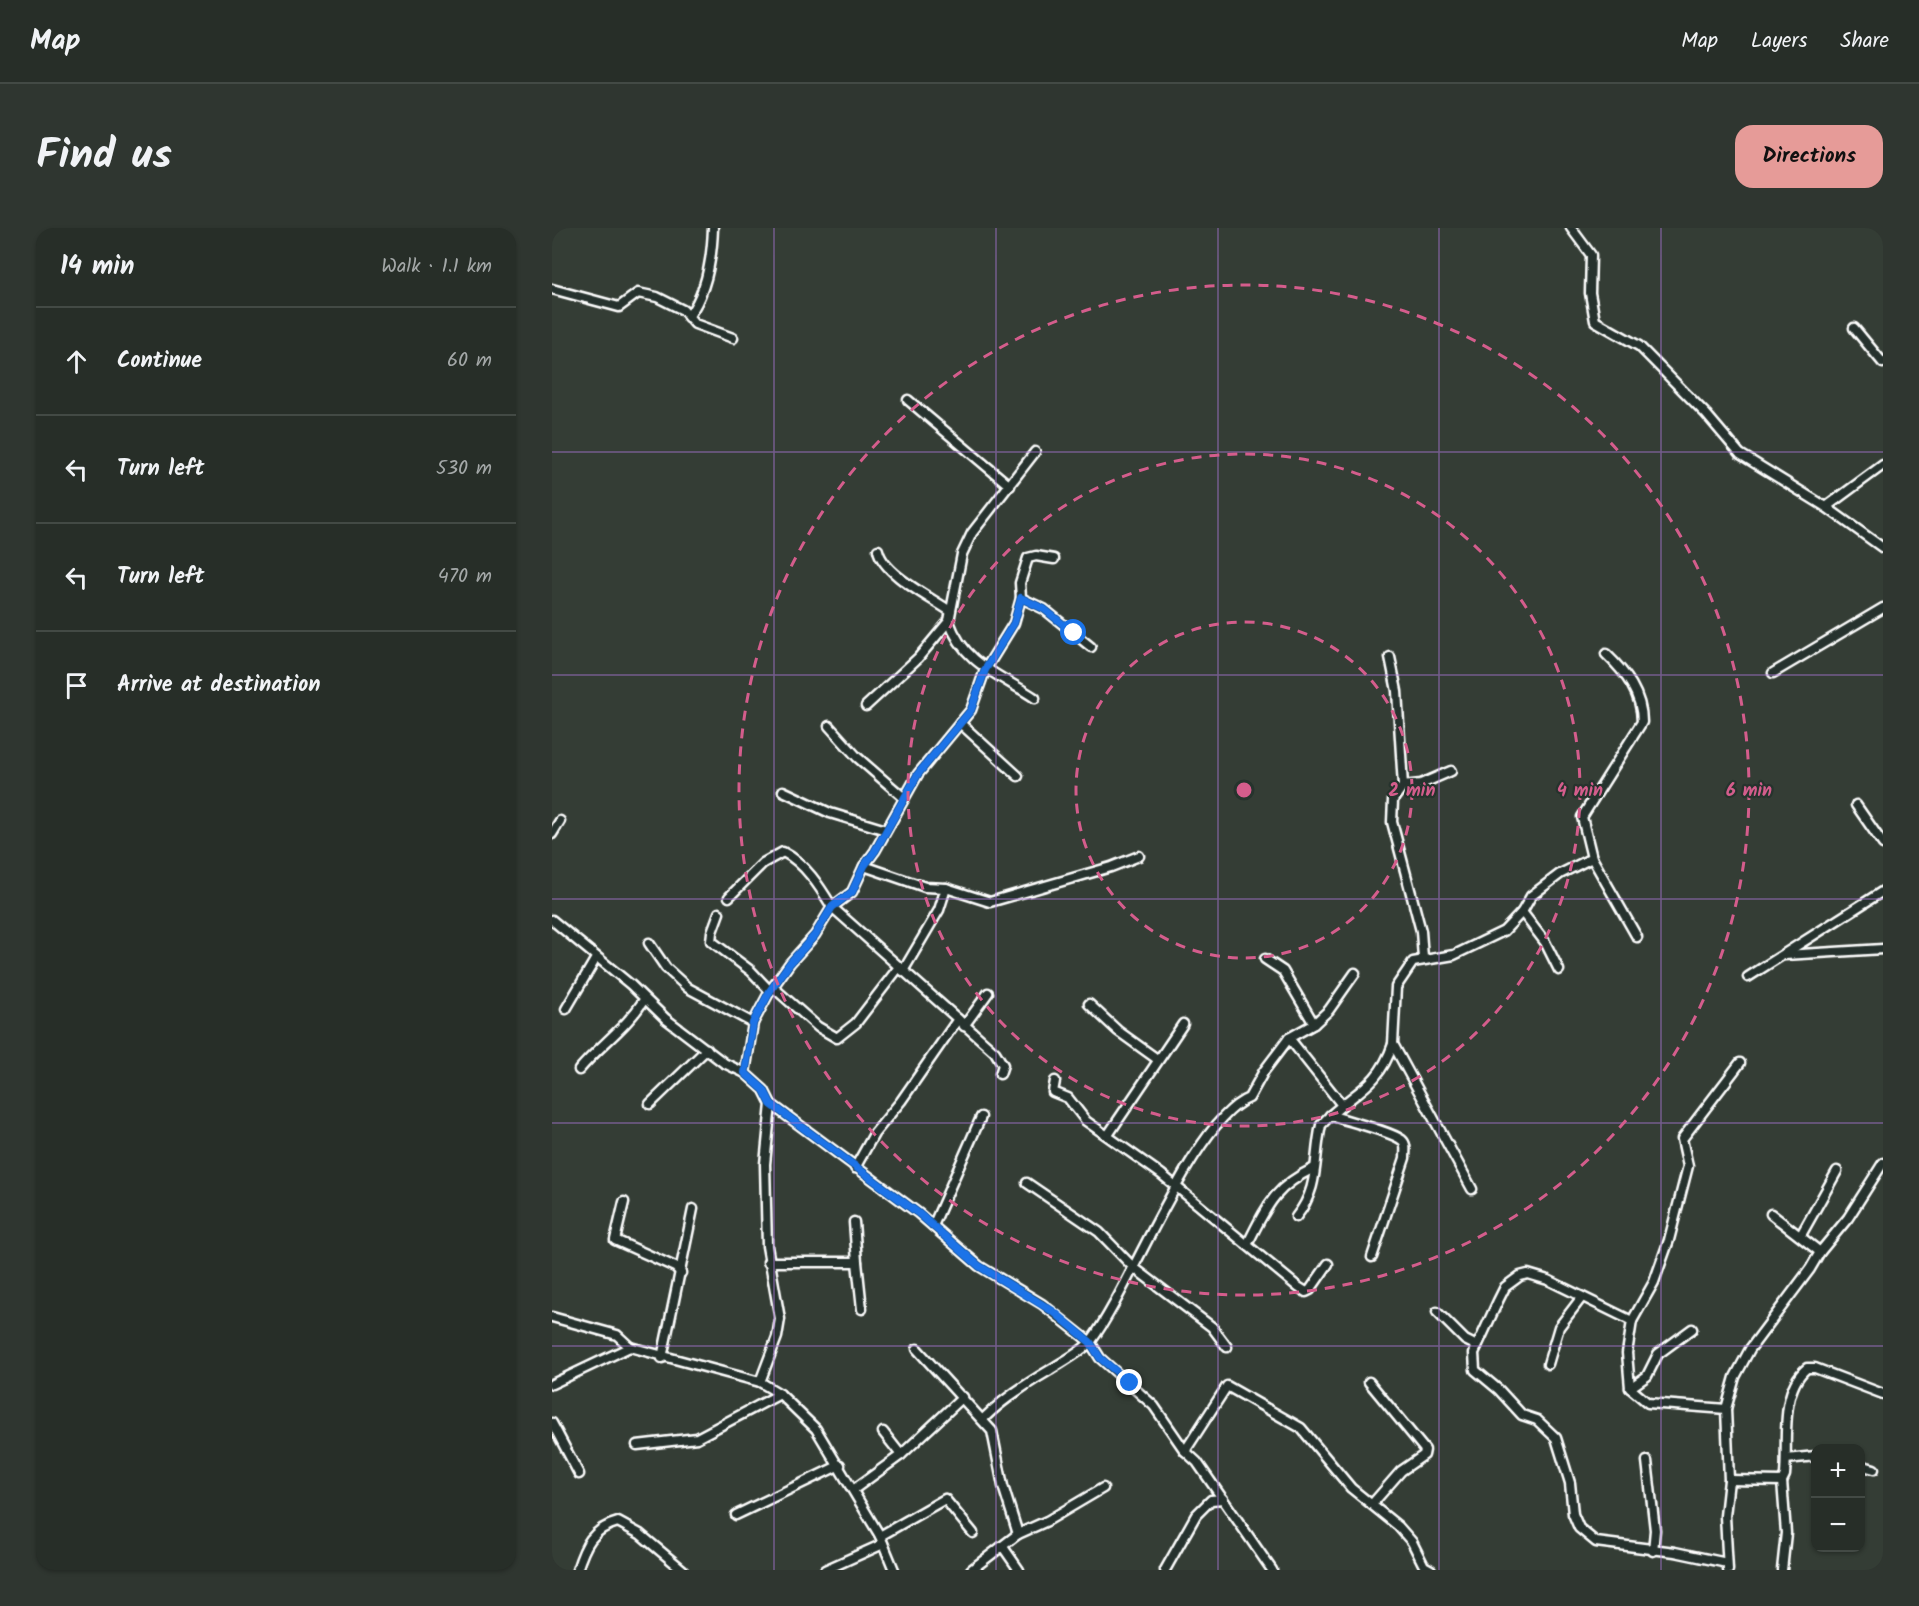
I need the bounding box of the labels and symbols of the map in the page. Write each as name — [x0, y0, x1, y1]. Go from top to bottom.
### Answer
route start — [1060, 619, 1086, 645]
text: 2 min — [1389, 777, 1435, 806]
text: 4 min — [1557, 777, 1603, 806]
text: 6 min — [1726, 777, 1772, 806]
centre of rings — [1234, 780, 1254, 800]
route end — [1116, 1369, 1142, 1395]

